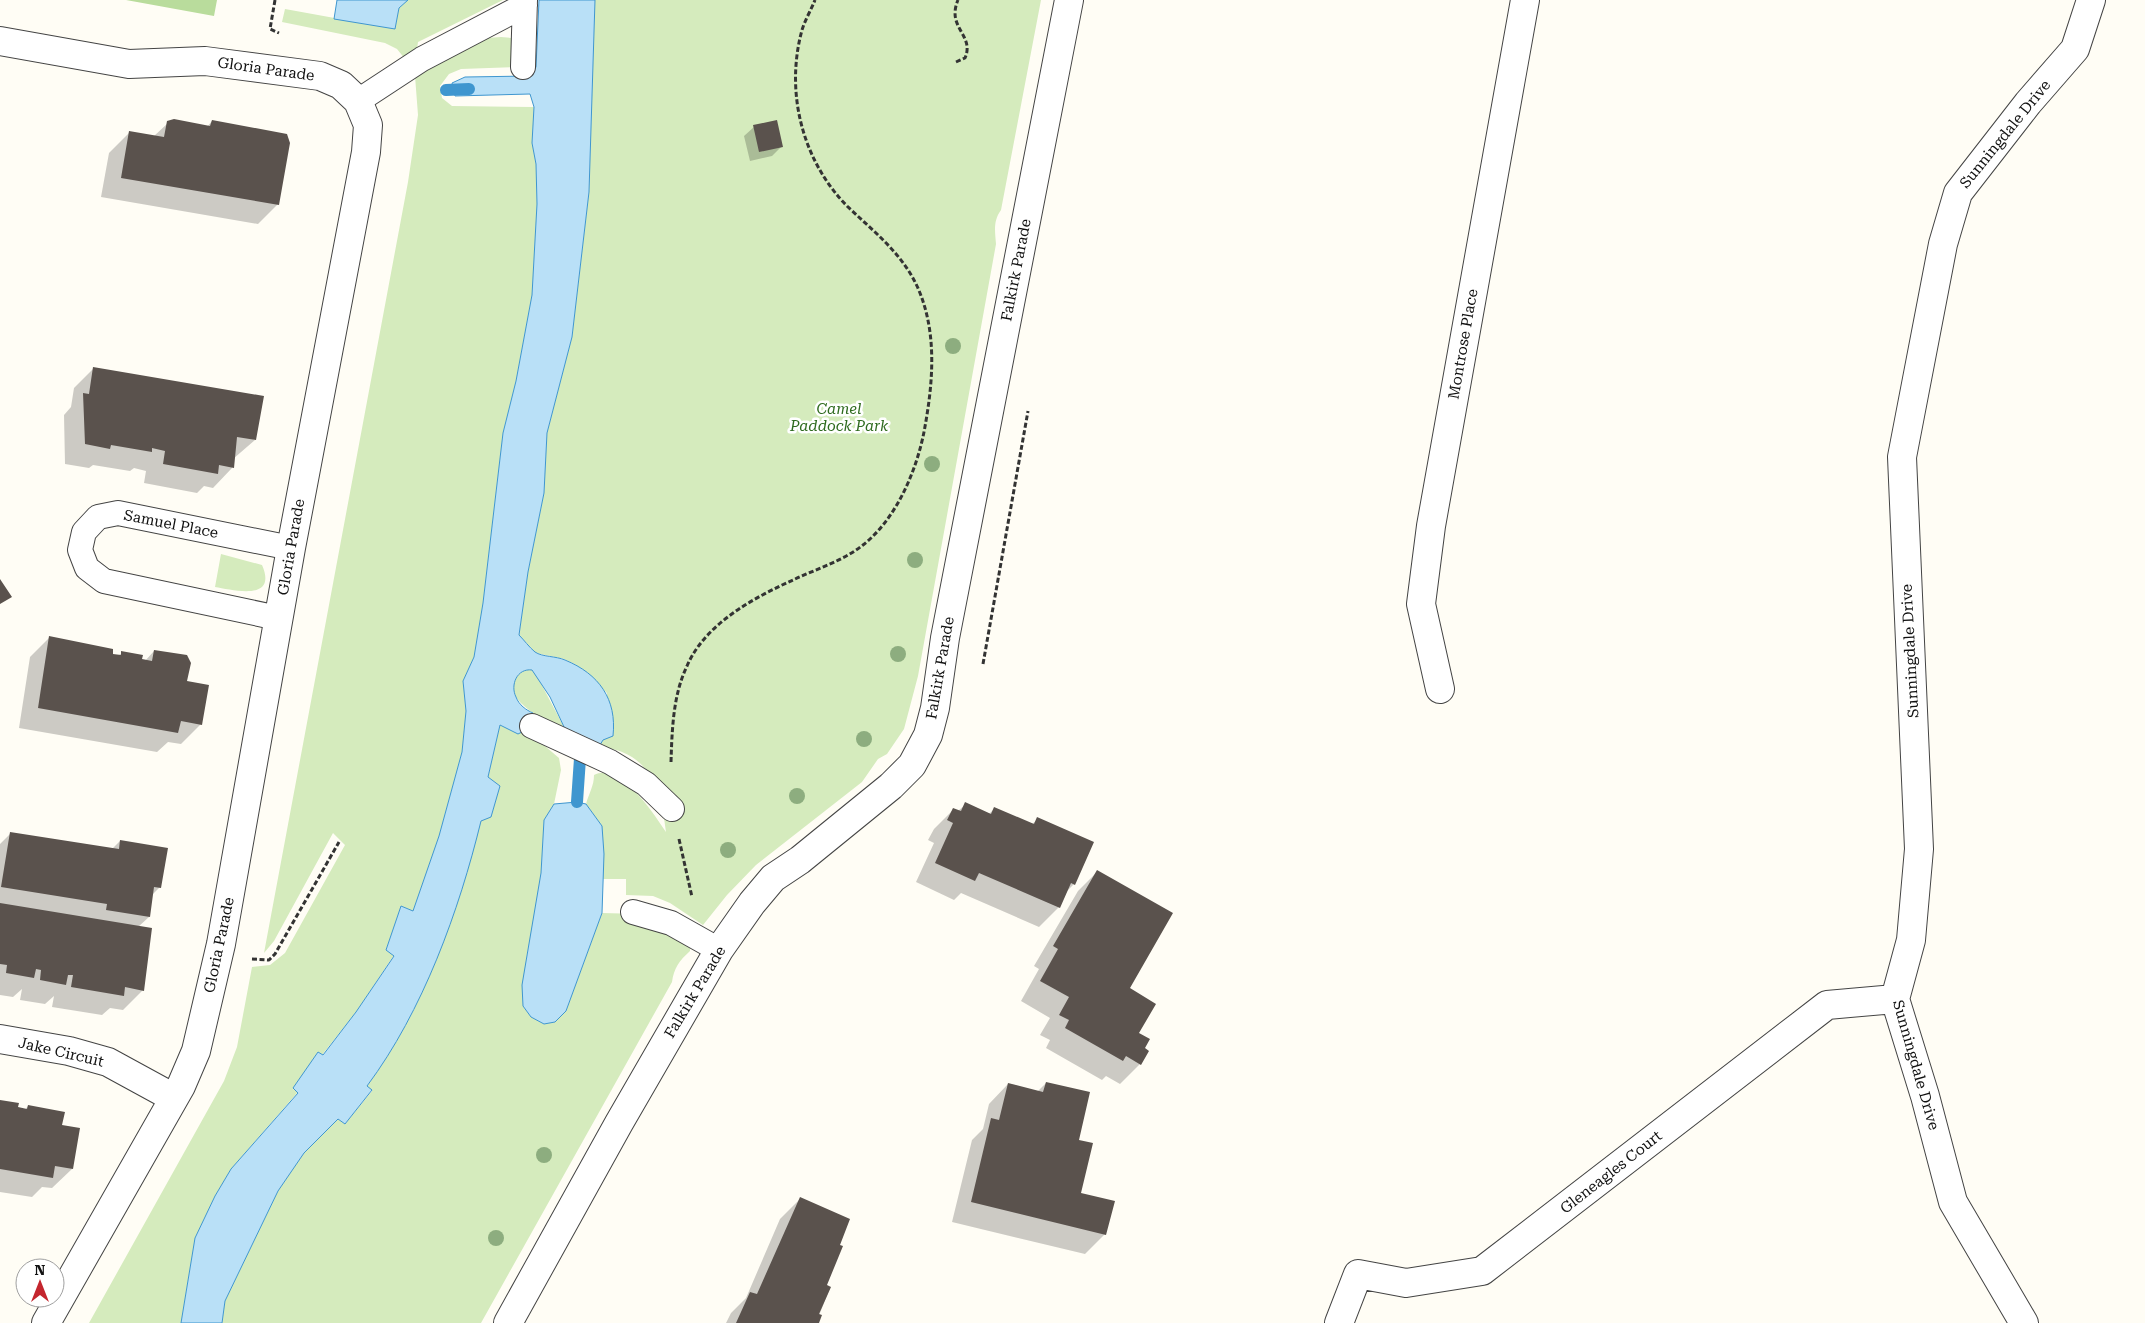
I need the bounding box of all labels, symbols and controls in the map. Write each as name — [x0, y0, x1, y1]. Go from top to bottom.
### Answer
street label: Gloria Parade — [216, 53, 316, 85]
street label: Sunningdale Drive — [1956, 76, 2054, 192]
street label: Falkirk Parade — [997, 217, 1035, 323]
street label: Montrose Place — [1444, 287, 1482, 401]
park label: Camel Paddock Park — [789, 400, 889, 435]
street label: Gloria Parade — [274, 497, 308, 597]
street label: Samuel Place — [122, 506, 220, 542]
street label: Sunningdale Drive — [1897, 583, 1923, 719]
street label: Falkirk Parade — [922, 615, 958, 721]
street label: Gloria Parade — [200, 895, 238, 995]
street label: Falkirk Parade — [661, 943, 729, 1041]
street label: Sunningdale Drive — [1889, 998, 1943, 1132]
street label: Jake Circuit — [17, 1033, 106, 1071]
street label: Gleneagles Court — [1557, 1126, 1666, 1217]
north arrow — [15, 1258, 65, 1308]
text: N — [35, 1262, 46, 1278]

